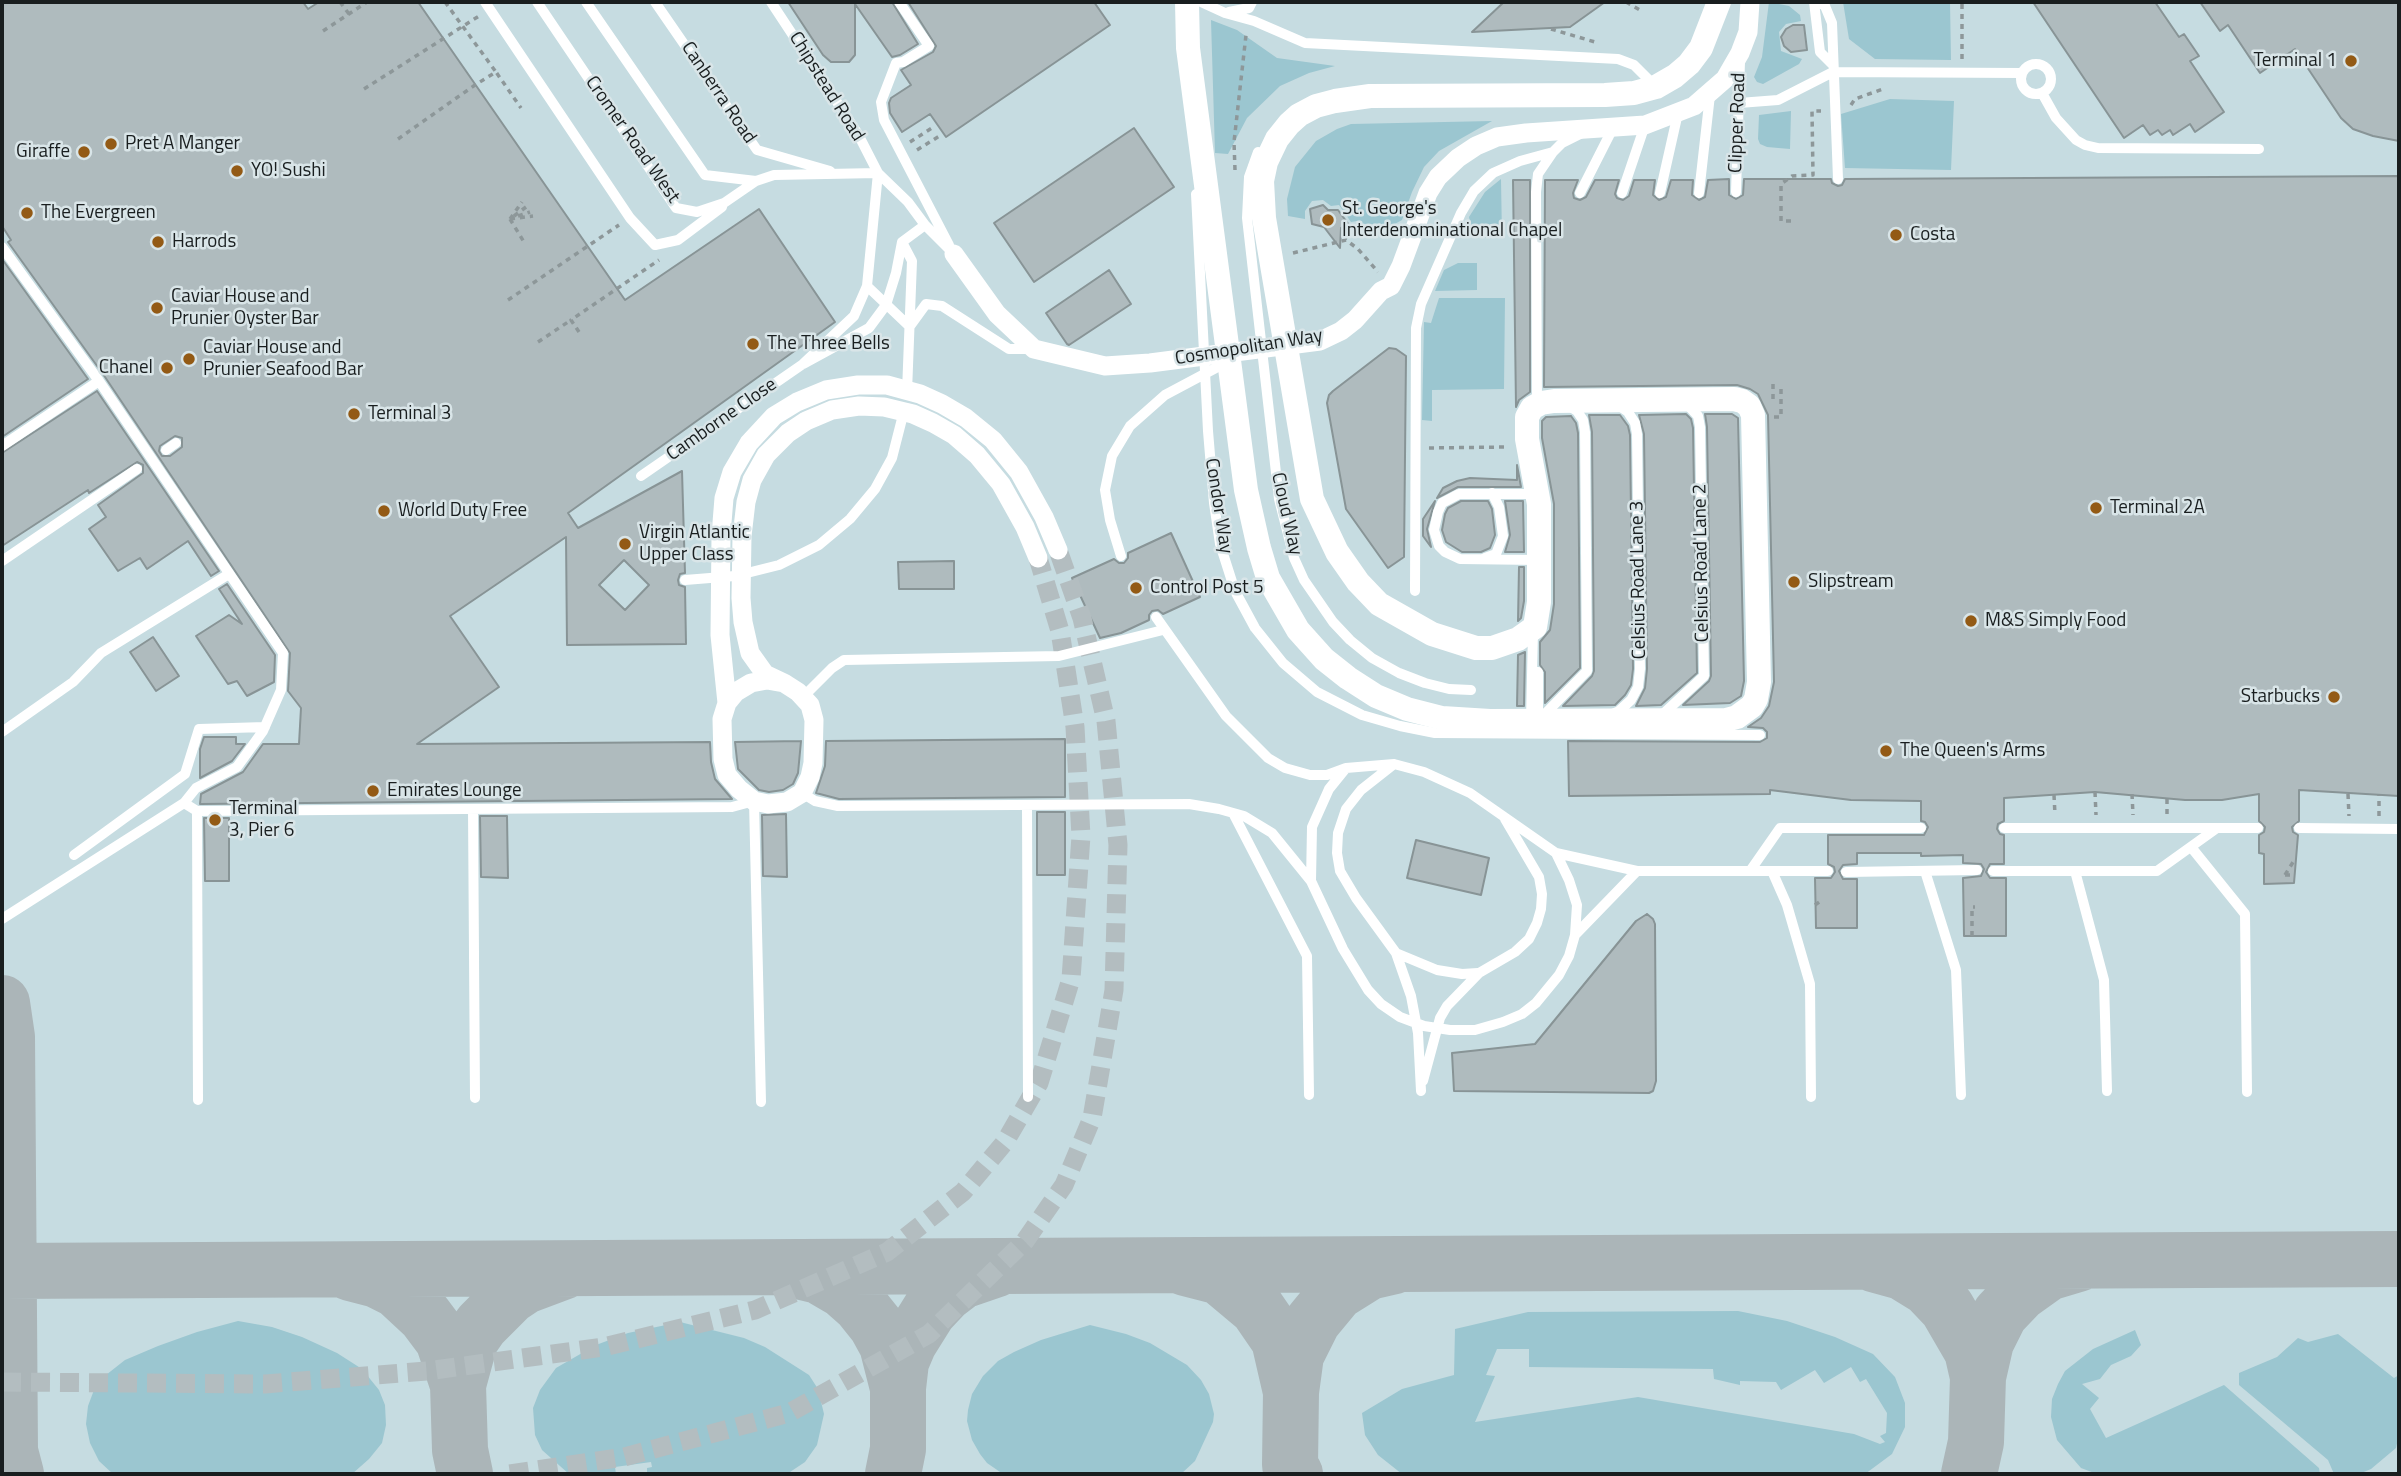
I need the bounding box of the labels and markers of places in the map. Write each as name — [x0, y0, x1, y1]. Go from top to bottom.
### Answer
place label: Terminal 1 — [2254, 50, 2337, 72]
marker: Terminal 1 — [2343, 53, 2359, 69]
place label: Pret A Manger — [125, 133, 240, 155]
marker: Pret A Manger — [103, 136, 119, 152]
place label: Giraffe — [16, 141, 70, 163]
marker: Giraffe — [76, 144, 92, 160]
place label: YO! Sushi — [251, 160, 326, 182]
marker: YO! Sushi — [229, 163, 245, 179]
place label: St. George's Interdenominational Chapel — [1342, 198, 1562, 242]
place label: The Evergreen — [41, 202, 156, 224]
marker: The Evergreen — [19, 205, 35, 221]
marker: St. George's Interdenominational Chapel — [1320, 212, 1336, 228]
place label: Costa — [1910, 224, 1955, 246]
marker: Costa — [1888, 227, 1904, 243]
place label: Harrods — [172, 231, 236, 253]
marker: Harrods — [150, 234, 166, 250]
place label: Caviar House and Prunier Oyster Bar — [171, 286, 319, 330]
marker: Caviar House and Prunier Oyster Bar — [149, 300, 165, 316]
place label: The Three Bells — [767, 333, 890, 355]
marker: The Three Bells — [745, 336, 761, 352]
place label: Caviar House and Prunier Seafood Bar — [203, 337, 363, 381]
marker: Caviar House and Prunier Seafood Bar — [181, 351, 197, 367]
place label: Chanel — [99, 357, 153, 379]
marker: Chanel — [159, 360, 175, 376]
place label: Terminal 3 — [368, 403, 451, 425]
marker: Terminal 3 — [346, 406, 362, 422]
place label: Terminal 2A — [2110, 497, 2205, 519]
place label: World Duty Free — [398, 500, 527, 522]
marker: Terminal 2A — [2088, 500, 2104, 516]
marker: World Duty Free — [376, 503, 392, 519]
place label: Virgin Atlantic Upper Class — [639, 522, 750, 566]
marker: Virgin Atlantic Upper Class — [617, 536, 633, 552]
place label: Slipstream — [1808, 571, 1894, 593]
marker: Slipstream — [1786, 574, 1802, 590]
place label: Control Post 5 — [1150, 577, 1264, 599]
marker: Control Post 5 — [1128, 580, 1144, 596]
place label: M&S Simply Food — [1985, 610, 2126, 632]
marker: M&S Simply Food — [1963, 613, 1979, 629]
place label: Starbucks — [2241, 686, 2320, 708]
marker: Starbucks — [2326, 689, 2342, 705]
place label: The Queen's Arms — [1900, 740, 2045, 762]
marker: The Queen's Arms — [1878, 743, 1894, 759]
place label: Emirates Lounge — [387, 780, 522, 802]
marker: Emirates Lounge — [365, 783, 381, 799]
place label: Terminal 3, Pier 6 — [229, 798, 298, 842]
marker: Terminal 3, Pier 6 — [207, 812, 223, 828]

